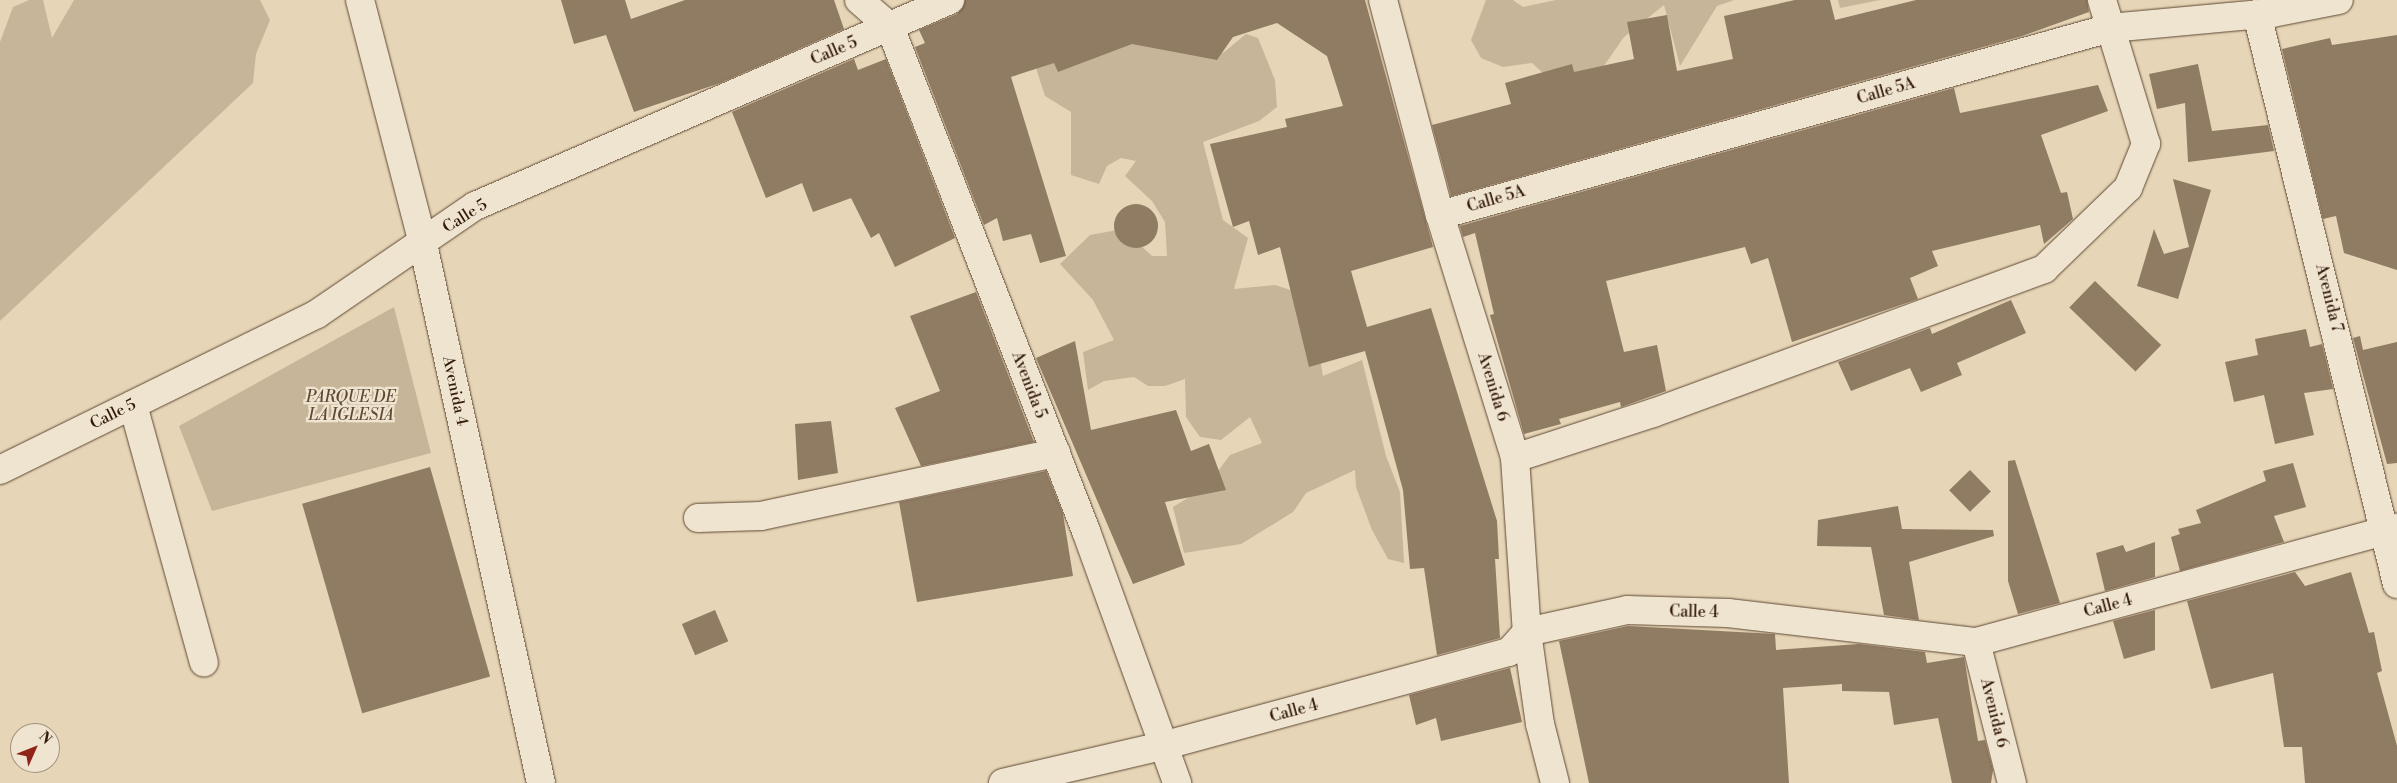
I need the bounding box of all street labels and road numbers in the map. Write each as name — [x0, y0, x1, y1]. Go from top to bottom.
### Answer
street label: Calle 5 — [808, 33, 860, 69]
street label: Calle 5A — [1855, 74, 1917, 108]
street label: Calle 5A — [1465, 182, 1527, 216]
street label: Calle 5 — [439, 195, 491, 237]
street label: Avenida 7 — [2311, 262, 2347, 334]
street label: Avenida 5 — [1007, 349, 1051, 421]
street label: Avenida 6 — [1473, 350, 1513, 424]
street label: Avenida 4 — [438, 354, 472, 428]
street label: Calle 5 — [87, 395, 139, 433]
street label: Calle 4 — [2082, 590, 2134, 622]
street label: Calle 4 — [1669, 602, 1719, 622]
street label: Avenida 6 — [1976, 676, 2012, 750]
street label: Calle 4 — [1268, 695, 1320, 727]

